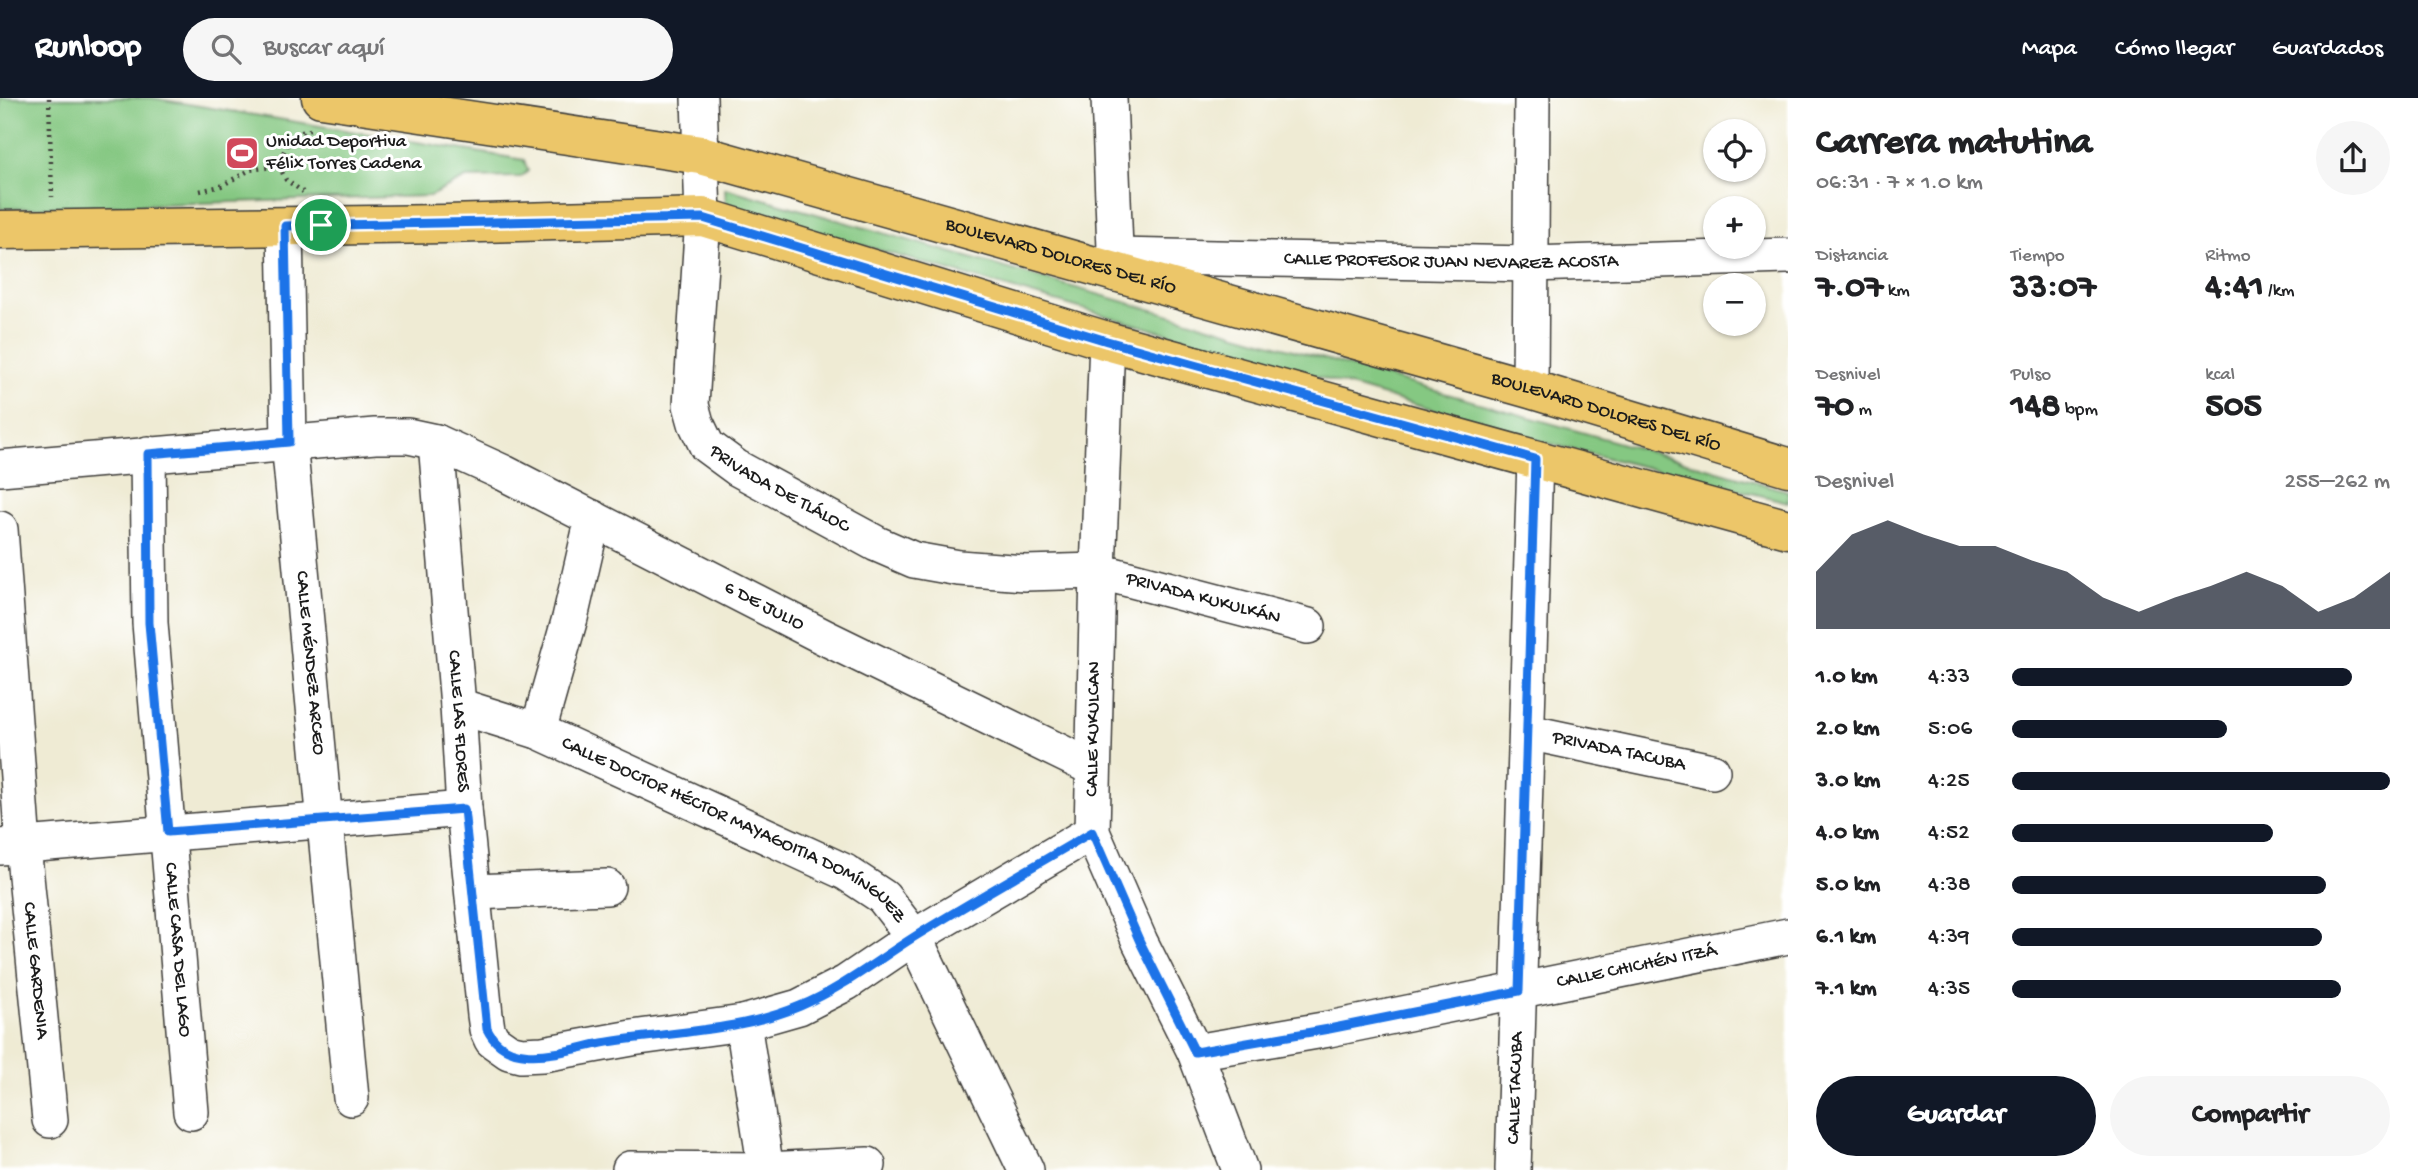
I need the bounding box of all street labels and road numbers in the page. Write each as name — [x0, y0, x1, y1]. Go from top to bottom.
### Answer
street label: BOULEVARD DOLORES DEL RÍO — [942, 213, 1179, 300]
street label: CALLE PROFESOR JUAN NEVAREZ ACOSTA — [1284, 248, 1620, 276]
street label: BOULEVARD DOLORES DEL RÍO — [1487, 367, 1724, 458]
street label: PRIVADA DE TLÁLOC — [704, 439, 855, 539]
street label: PRIVADA KUKULKÁN — [1122, 567, 1283, 630]
street label: CALLE MÉNDEZ ARCEO — [290, 570, 330, 757]
street label: 6 DE JULIO — [720, 576, 809, 637]
street label: CALLE LAS FLORES — [442, 649, 475, 793]
street label: CALLE KUKULCAN — [1081, 661, 1107, 797]
street label: PRIVADA TACUBA — [1549, 726, 1689, 777]
street label: CALLE DOCTOR HÉCTOR MAYAGOITIA DOMÍNGUEZ — [558, 732, 911, 928]
street label: CALLE CASA DEL LAGO — [159, 862, 196, 1039]
street label: CALLE GARDENIA — [17, 901, 54, 1042]
street label: CALLE CHICHÉN ITZÁ — [1555, 939, 1721, 994]
street label: CALLE TACUBA — [1502, 1030, 1529, 1145]

